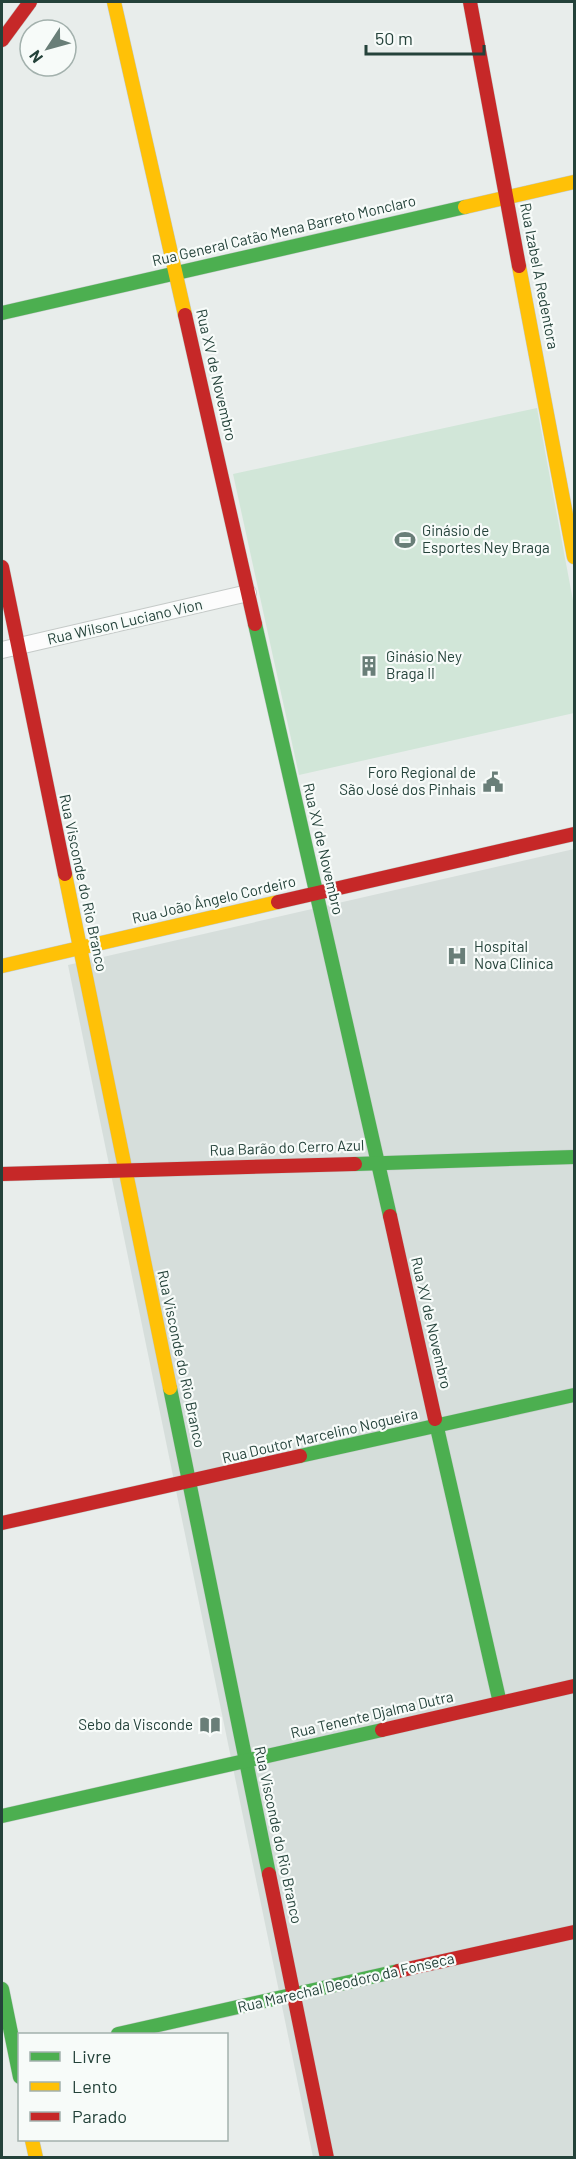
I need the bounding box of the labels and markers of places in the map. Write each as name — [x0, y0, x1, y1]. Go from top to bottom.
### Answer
place label: Ginásio de Esportes Ney Braga — [422, 521, 550, 556]
sports icon: Ginásio de Esportes Ney Braga — [393, 528, 417, 552]
place label: Ginásio Ney Braga II — [386, 647, 462, 682]
building icon: Ginásio Ney Braga II — [357, 654, 381, 678]
place label: Foro Regional de São José dos Pinhais — [339, 763, 476, 798]
public building icon: Foro Regional de São José dos Pinhais — [481, 770, 505, 794]
place label: Hospital Nova Clinica — [474, 937, 553, 972]
hospital icon: Hospital Nova Clinica — [445, 944, 469, 968]
library icon: Sebo da Visconde — [198, 1713, 222, 1737]
place label: Sebo da Visconde — [78, 1715, 193, 1733]

